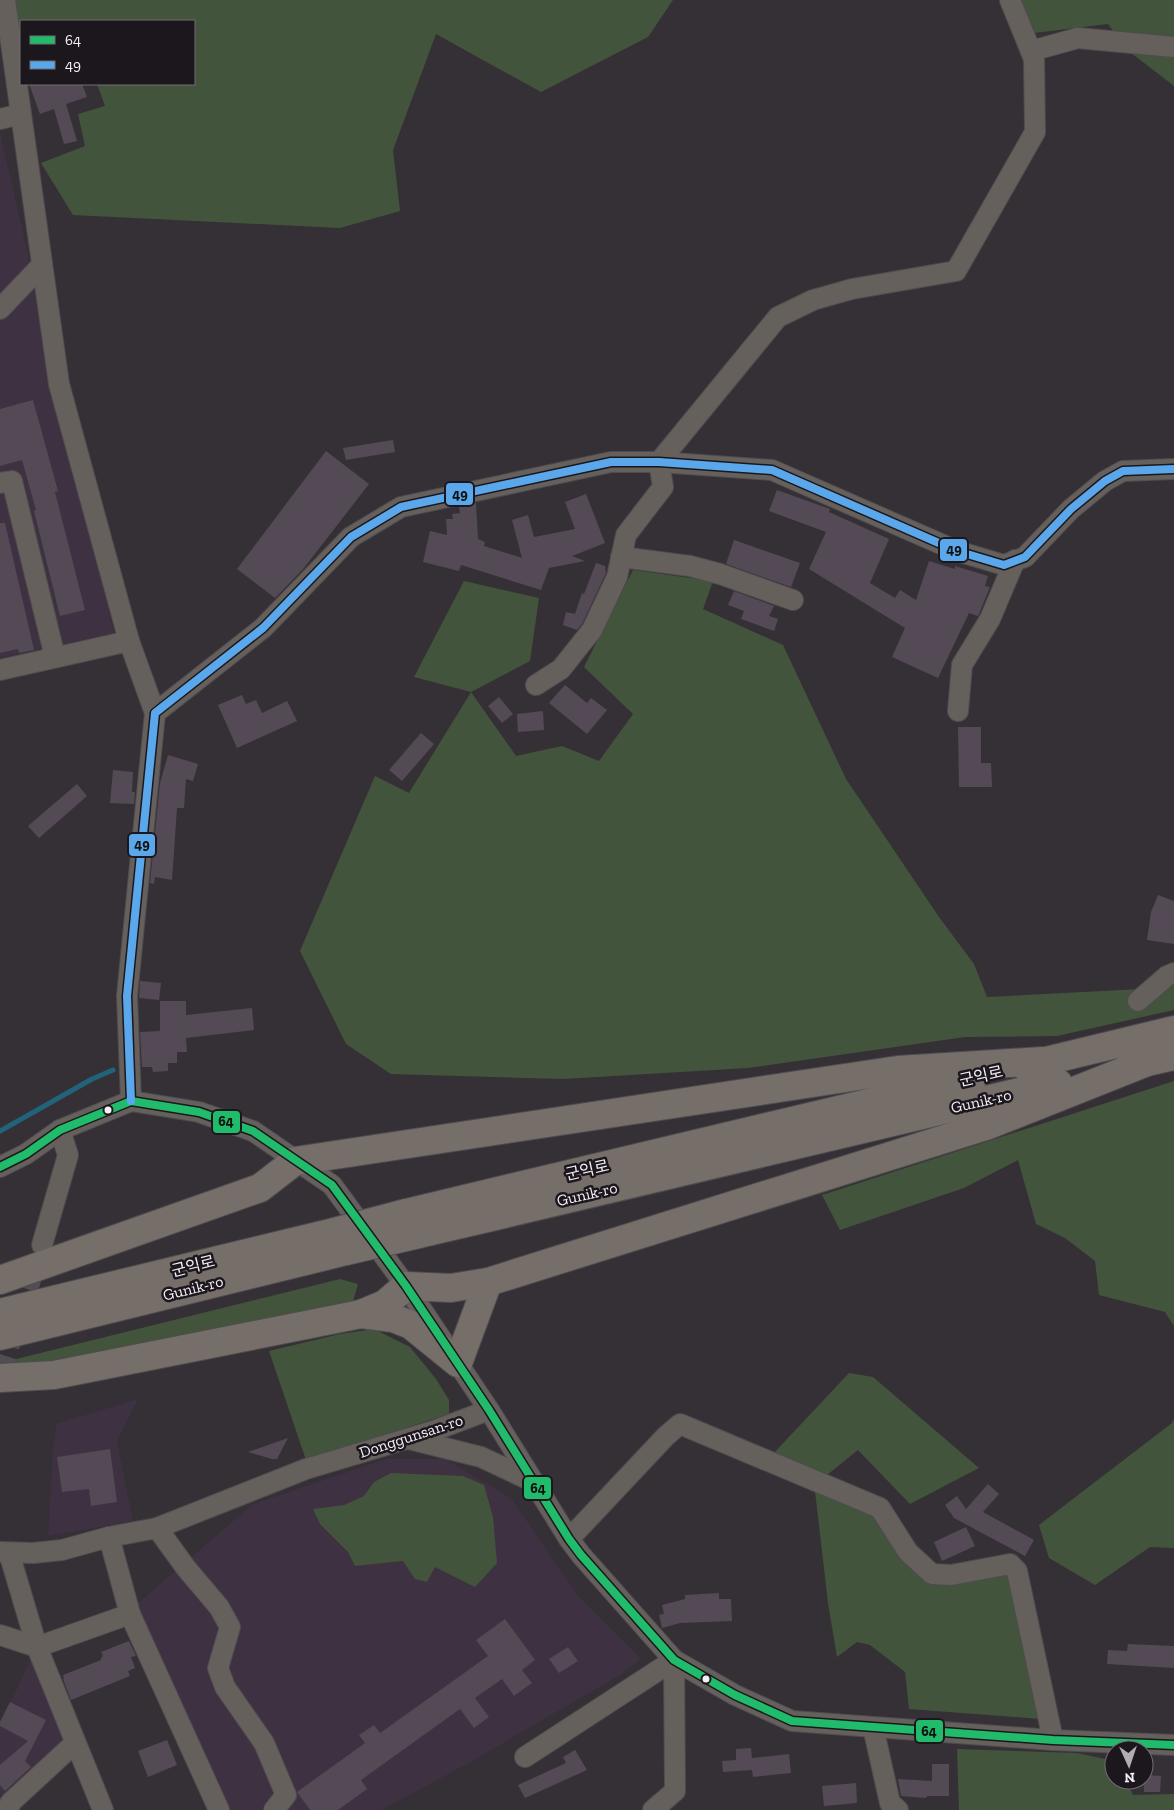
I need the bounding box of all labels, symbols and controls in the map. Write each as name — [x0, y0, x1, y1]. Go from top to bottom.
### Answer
legend — [20, 20, 195, 85]
text: 64 — [65, 31, 81, 49]
text: 49 — [65, 56, 81, 74]
line badge: 49 — [445, 482, 474, 506]
text: 49 — [452, 486, 468, 503]
line badge: 49 — [939, 538, 968, 562]
text: 49 — [946, 541, 962, 558]
line badge: 49 — [128, 833, 156, 857]
text: 49 — [134, 836, 150, 853]
street label: 군익로 — [957, 1062, 1005, 1090]
street label: Gunik-ro — [949, 1085, 1013, 1117]
unlabelled marker — [103, 1105, 113, 1115]
line badge: 64 — [212, 1110, 241, 1134]
text: 64 — [218, 1113, 234, 1130]
street label: 군익로 — [563, 1156, 611, 1184]
street label: Gunik-ro — [555, 1178, 619, 1210]
street label: 군익로 — [169, 1251, 217, 1281]
street label: Gunik-ro — [161, 1271, 225, 1305]
street label: Donggunsan-ro — [357, 1410, 465, 1462]
line badge: 64 — [523, 1476, 552, 1500]
text: 64 — [530, 1480, 546, 1497]
unlabelled marker — [701, 1674, 711, 1684]
line badge: 64 — [915, 1719, 944, 1743]
text: 64 — [921, 1723, 937, 1740]
north arrow — [1104, 1740, 1154, 1790]
text: N — [1124, 1769, 1135, 1786]

